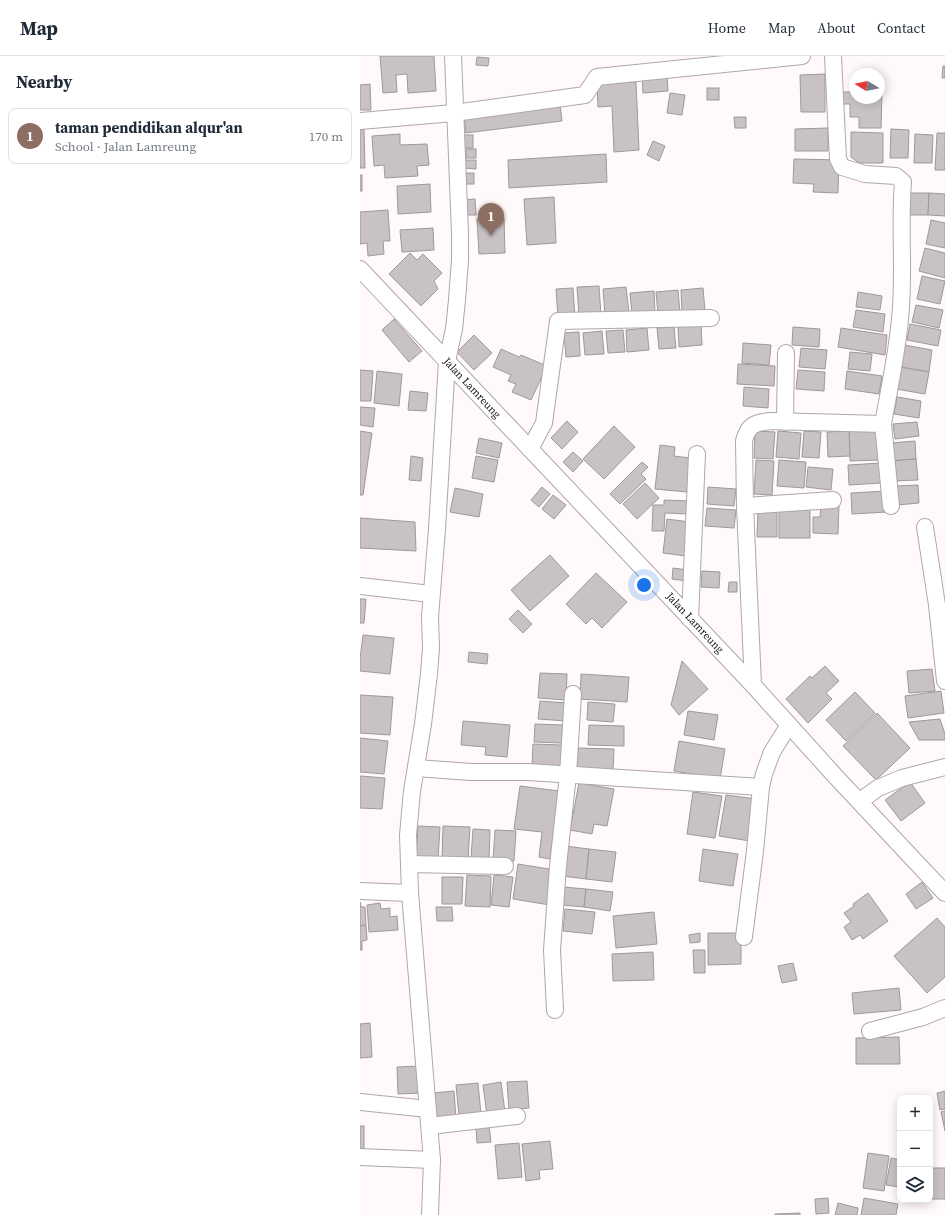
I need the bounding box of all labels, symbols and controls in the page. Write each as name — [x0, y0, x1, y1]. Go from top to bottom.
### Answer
text: Map — [20, 15, 58, 41]
text: Home — [708, 18, 746, 38]
text: Map — [768, 18, 795, 38]
text: About — [817, 18, 855, 38]
text: Contact — [877, 18, 925, 38]
north arrow — [849, 68, 885, 104]
text: Nearby — [16, 70, 72, 94]
text: taman pendidikan alqur'an — [55, 117, 243, 138]
text: 1 — [26, 128, 34, 145]
text: 170 m — [309, 128, 343, 145]
text: School · Jalan Lamreung — [55, 138, 196, 155]
pin: 1 — [478, 203, 504, 236]
street label: Jalan Lamreung — [439, 354, 504, 422]
your location — [634, 575, 654, 595]
street label: Jalan Lamreung — [662, 589, 727, 657]
map controls — [897, 1095, 933, 1203]
button: + — [897, 1095, 933, 1131]
button: − — [897, 1131, 933, 1167]
button: layers — [897, 1167, 933, 1203]

